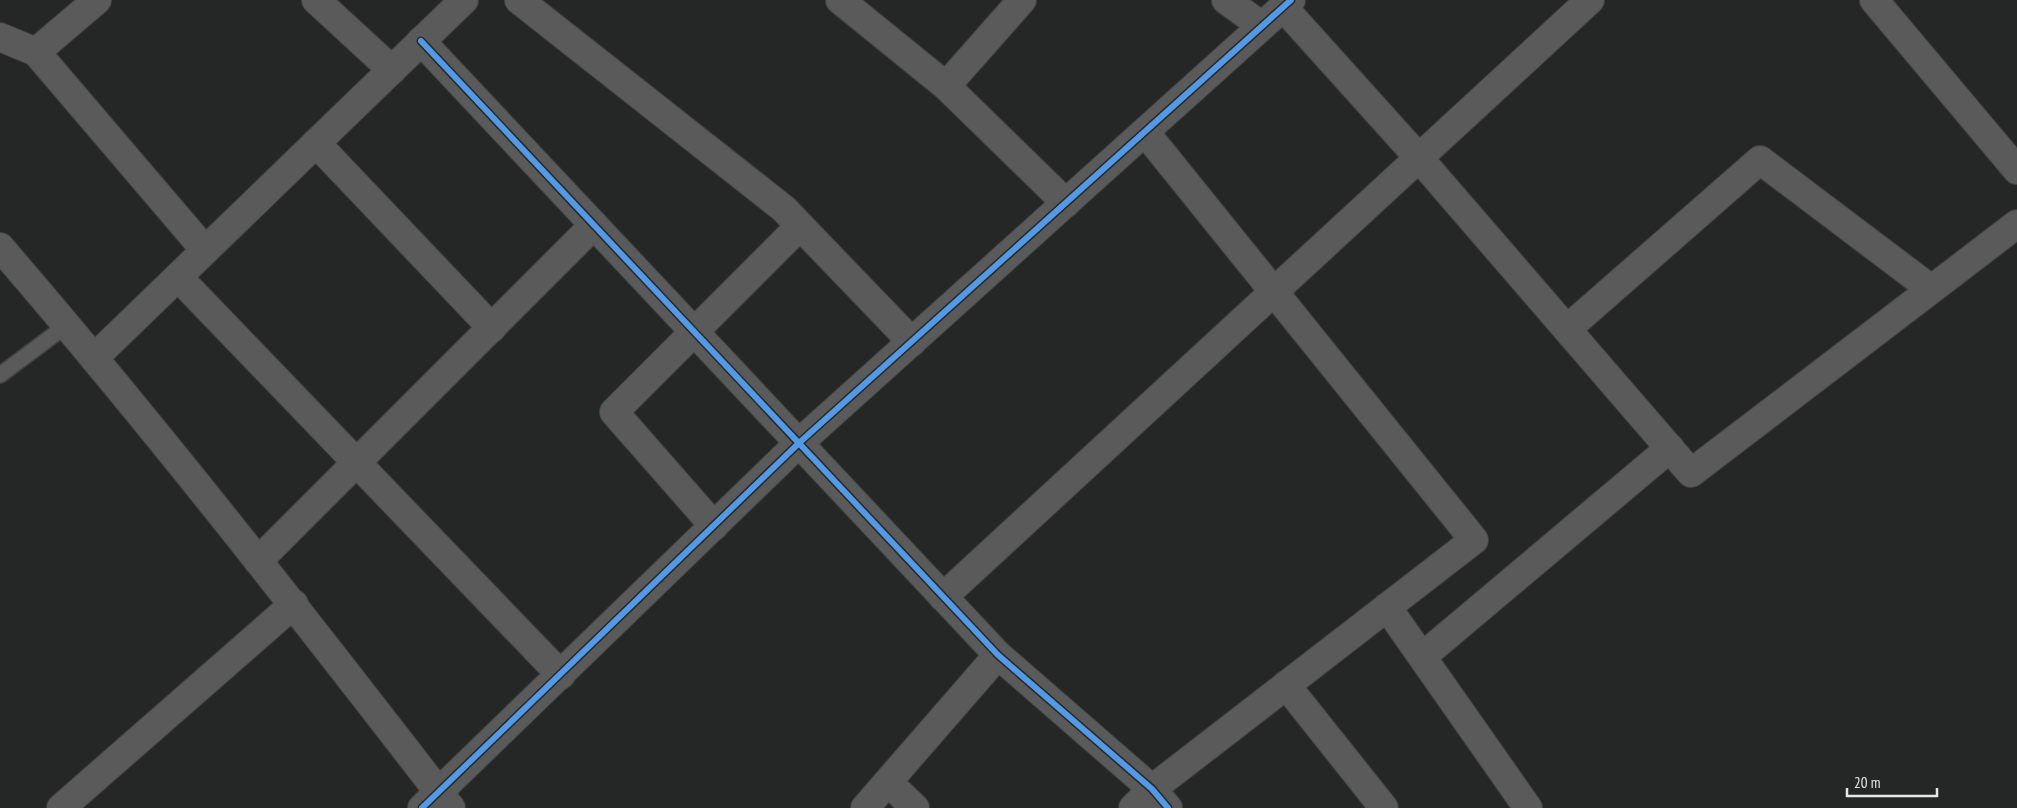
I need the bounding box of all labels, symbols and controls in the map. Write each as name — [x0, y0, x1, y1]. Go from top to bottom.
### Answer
scale bar — [1847, 766, 1937, 798]
text: 20 m — [1854, 773, 1880, 792]

